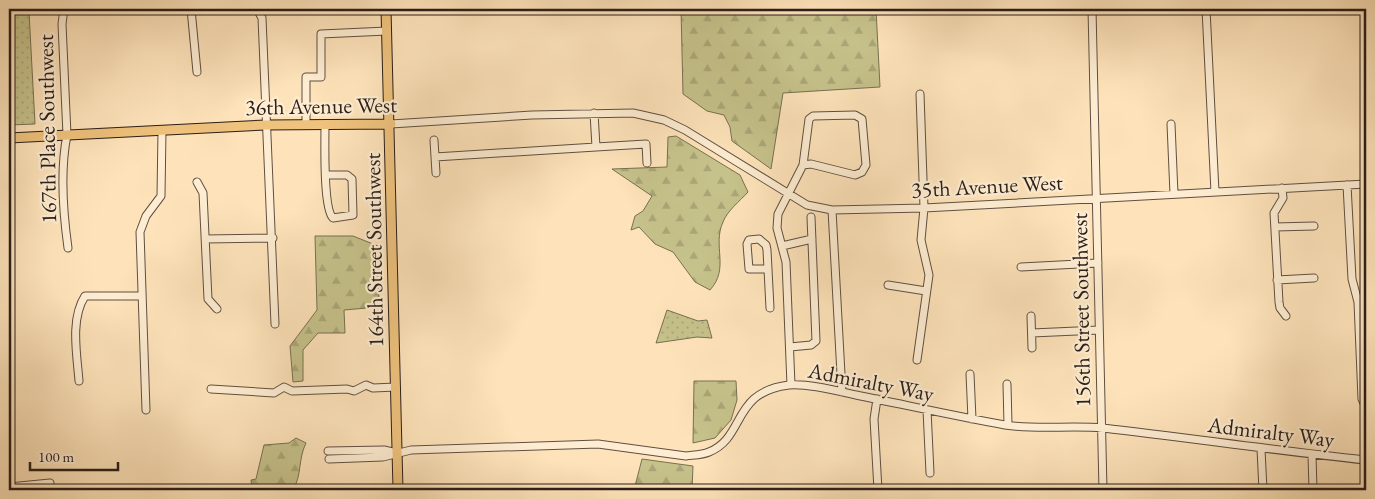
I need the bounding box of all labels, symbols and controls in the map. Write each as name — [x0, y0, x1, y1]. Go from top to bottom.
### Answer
street label: 167th Place Southwest — [31, 34, 63, 224]
street label: 36th Avenue West — [245, 90, 397, 122]
street label: 164th Street Southwest — [358, 152, 390, 348]
street label: 35th Avenue West — [910, 168, 1064, 204]
street label: 156th Street Southwest — [1065, 212, 1097, 408]
street label: Admiralty Way — [805, 355, 937, 408]
street label: Admiralty Way — [1205, 410, 1336, 454]
scale bar — [30, 439, 118, 471]
text: 100 m — [38, 447, 75, 466]

